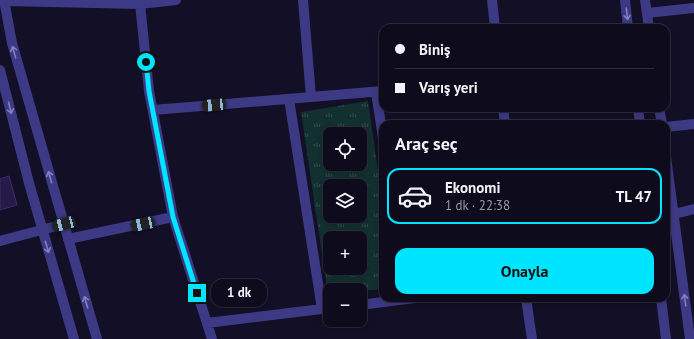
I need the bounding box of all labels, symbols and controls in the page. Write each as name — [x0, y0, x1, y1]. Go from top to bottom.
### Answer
one-way arrow — [623, 7, 631, 20]
text: Biniş — [419, 40, 450, 59]
one-way arrow — [10, 45, 17, 58]
route start — [137, 53, 155, 71]
text: Varış yeri — [419, 78, 478, 97]
car — [202, 98, 226, 112]
one-way arrow — [6, 101, 14, 114]
map controls — [323, 127, 367, 327]
button: locate — [323, 127, 367, 171]
text: Araç seç — [395, 132, 458, 155]
one-way arrow — [46, 170, 53, 183]
icon: car — [397, 178, 433, 214]
text: Ekonomi — [445, 178, 500, 197]
button: layers — [323, 179, 367, 223]
text: TL 47 — [616, 187, 652, 206]
text: 1 dk · 22:38 — [445, 197, 510, 214]
car — [51, 215, 77, 233]
car — [130, 216, 156, 232]
button: + — [323, 231, 367, 275]
one-way arrow — [44, 240, 51, 253]
button: Onayla — [395, 248, 654, 294]
callout: 1 dk — [211, 279, 267, 307]
button: − — [323, 283, 367, 327]
route end — [188, 284, 206, 302]
text: 1 dk — [227, 284, 251, 301]
one-way arrow — [681, 294, 689, 307]
one-way arrow — [82, 295, 89, 308]

